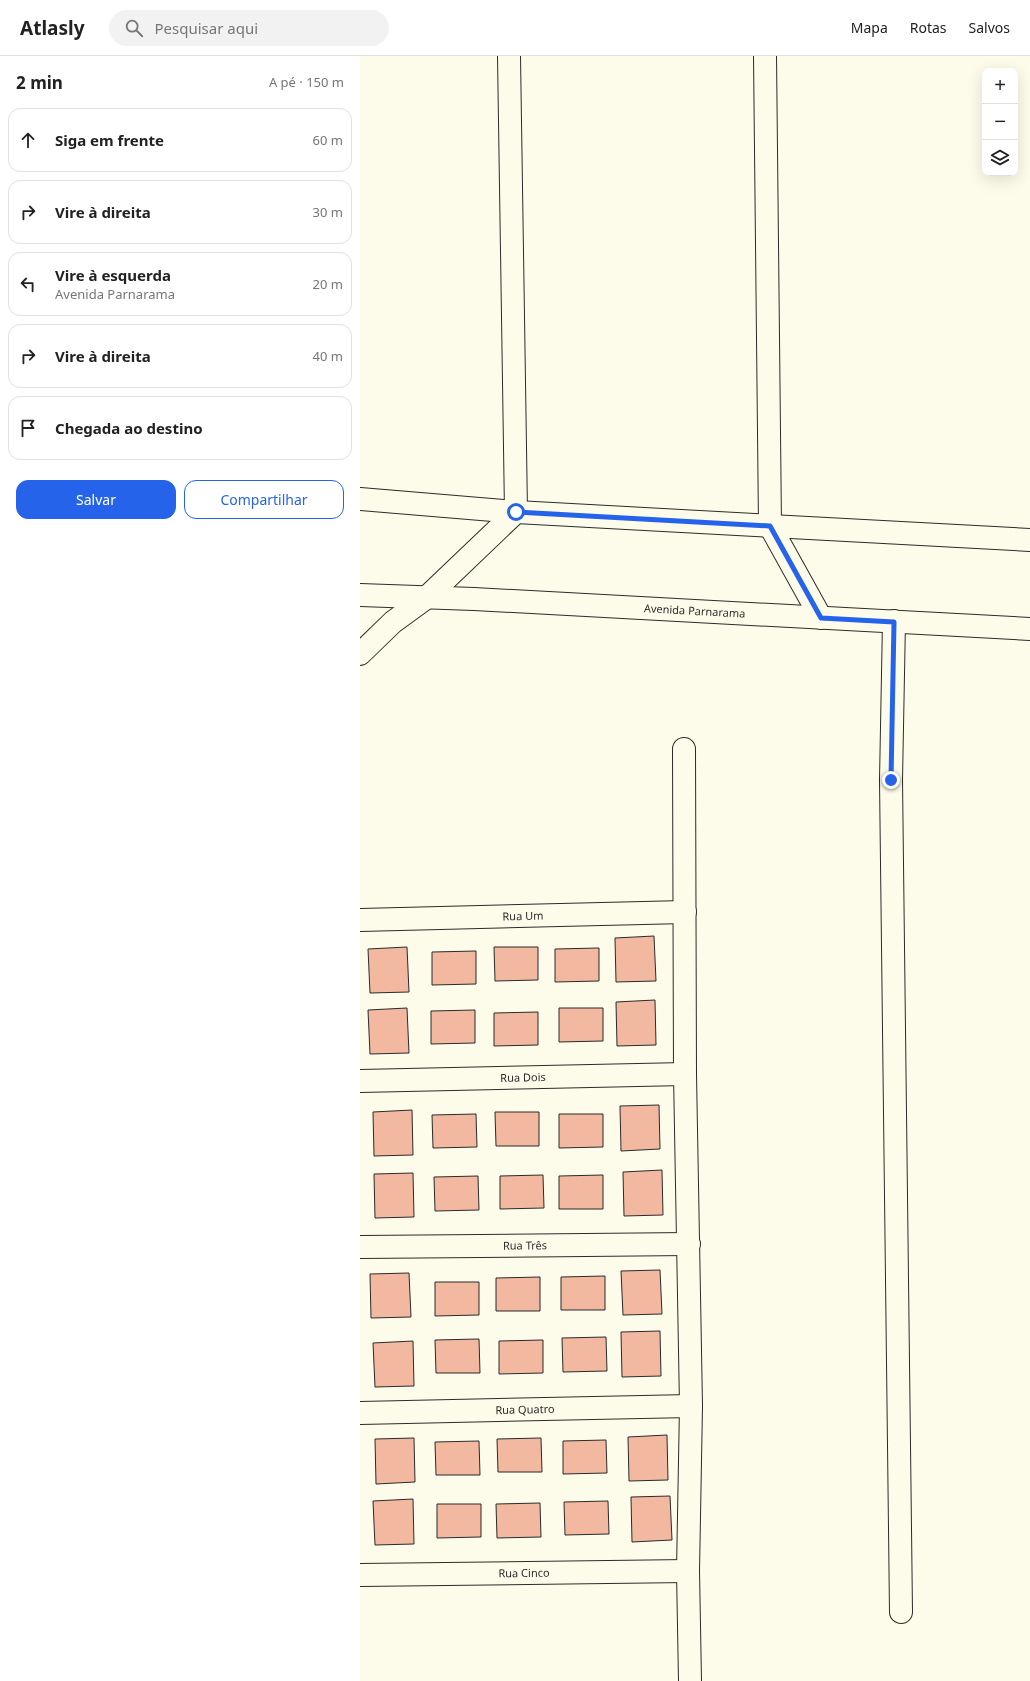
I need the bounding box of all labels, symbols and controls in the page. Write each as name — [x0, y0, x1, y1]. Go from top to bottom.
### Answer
search box — [109, 10, 389, 46]
text: Atlasly — [20, 15, 85, 41]
icon: search — [123, 17, 145, 39]
text: Pesquisar aqui — [155, 18, 258, 38]
text: Mapa — [851, 18, 888, 37]
text: Rotas — [910, 18, 947, 37]
text: Salvos — [969, 18, 1010, 37]
map controls — [982, 68, 1018, 176]
button: + — [982, 68, 1018, 104]
text: 2 min — [16, 71, 63, 94]
text: A pé · 150 m — [269, 73, 344, 91]
button: − — [982, 104, 1018, 140]
icon: ahead — [17, 129, 39, 151]
text: Siga em frente — [55, 130, 164, 150]
text: 60 m — [313, 131, 343, 149]
button: layers — [982, 140, 1018, 176]
icon: right — [17, 201, 39, 223]
text: Vire à direita — [55, 202, 151, 222]
text: 30 m — [313, 203, 343, 221]
text: Vire à esquerda — [55, 265, 171, 285]
icon: left — [17, 273, 39, 295]
text: 20 m — [313, 275, 343, 293]
text: Avenida Parnarama — [55, 285, 175, 303]
icon: right — [17, 345, 39, 367]
text: Vire à direita — [55, 346, 151, 366]
text: 40 m — [313, 347, 343, 365]
icon: arrive — [17, 417, 39, 439]
text: Chegada ao destino — [55, 418, 203, 438]
button: Salvar — [16, 480, 176, 519]
button: Compartilhar — [184, 480, 344, 519]
route start — [507, 503, 525, 521]
street label: Avenida Parnarama — [643, 600, 746, 621]
route end — [882, 771, 900, 789]
street label: Rua Um — [502, 907, 544, 923]
street label: Rua Dois — [500, 1069, 546, 1085]
street label: Rua Três — [503, 1237, 547, 1253]
street label: Rua Quatro — [495, 1401, 555, 1417]
street label: Rua Cinco — [498, 1565, 550, 1580]

